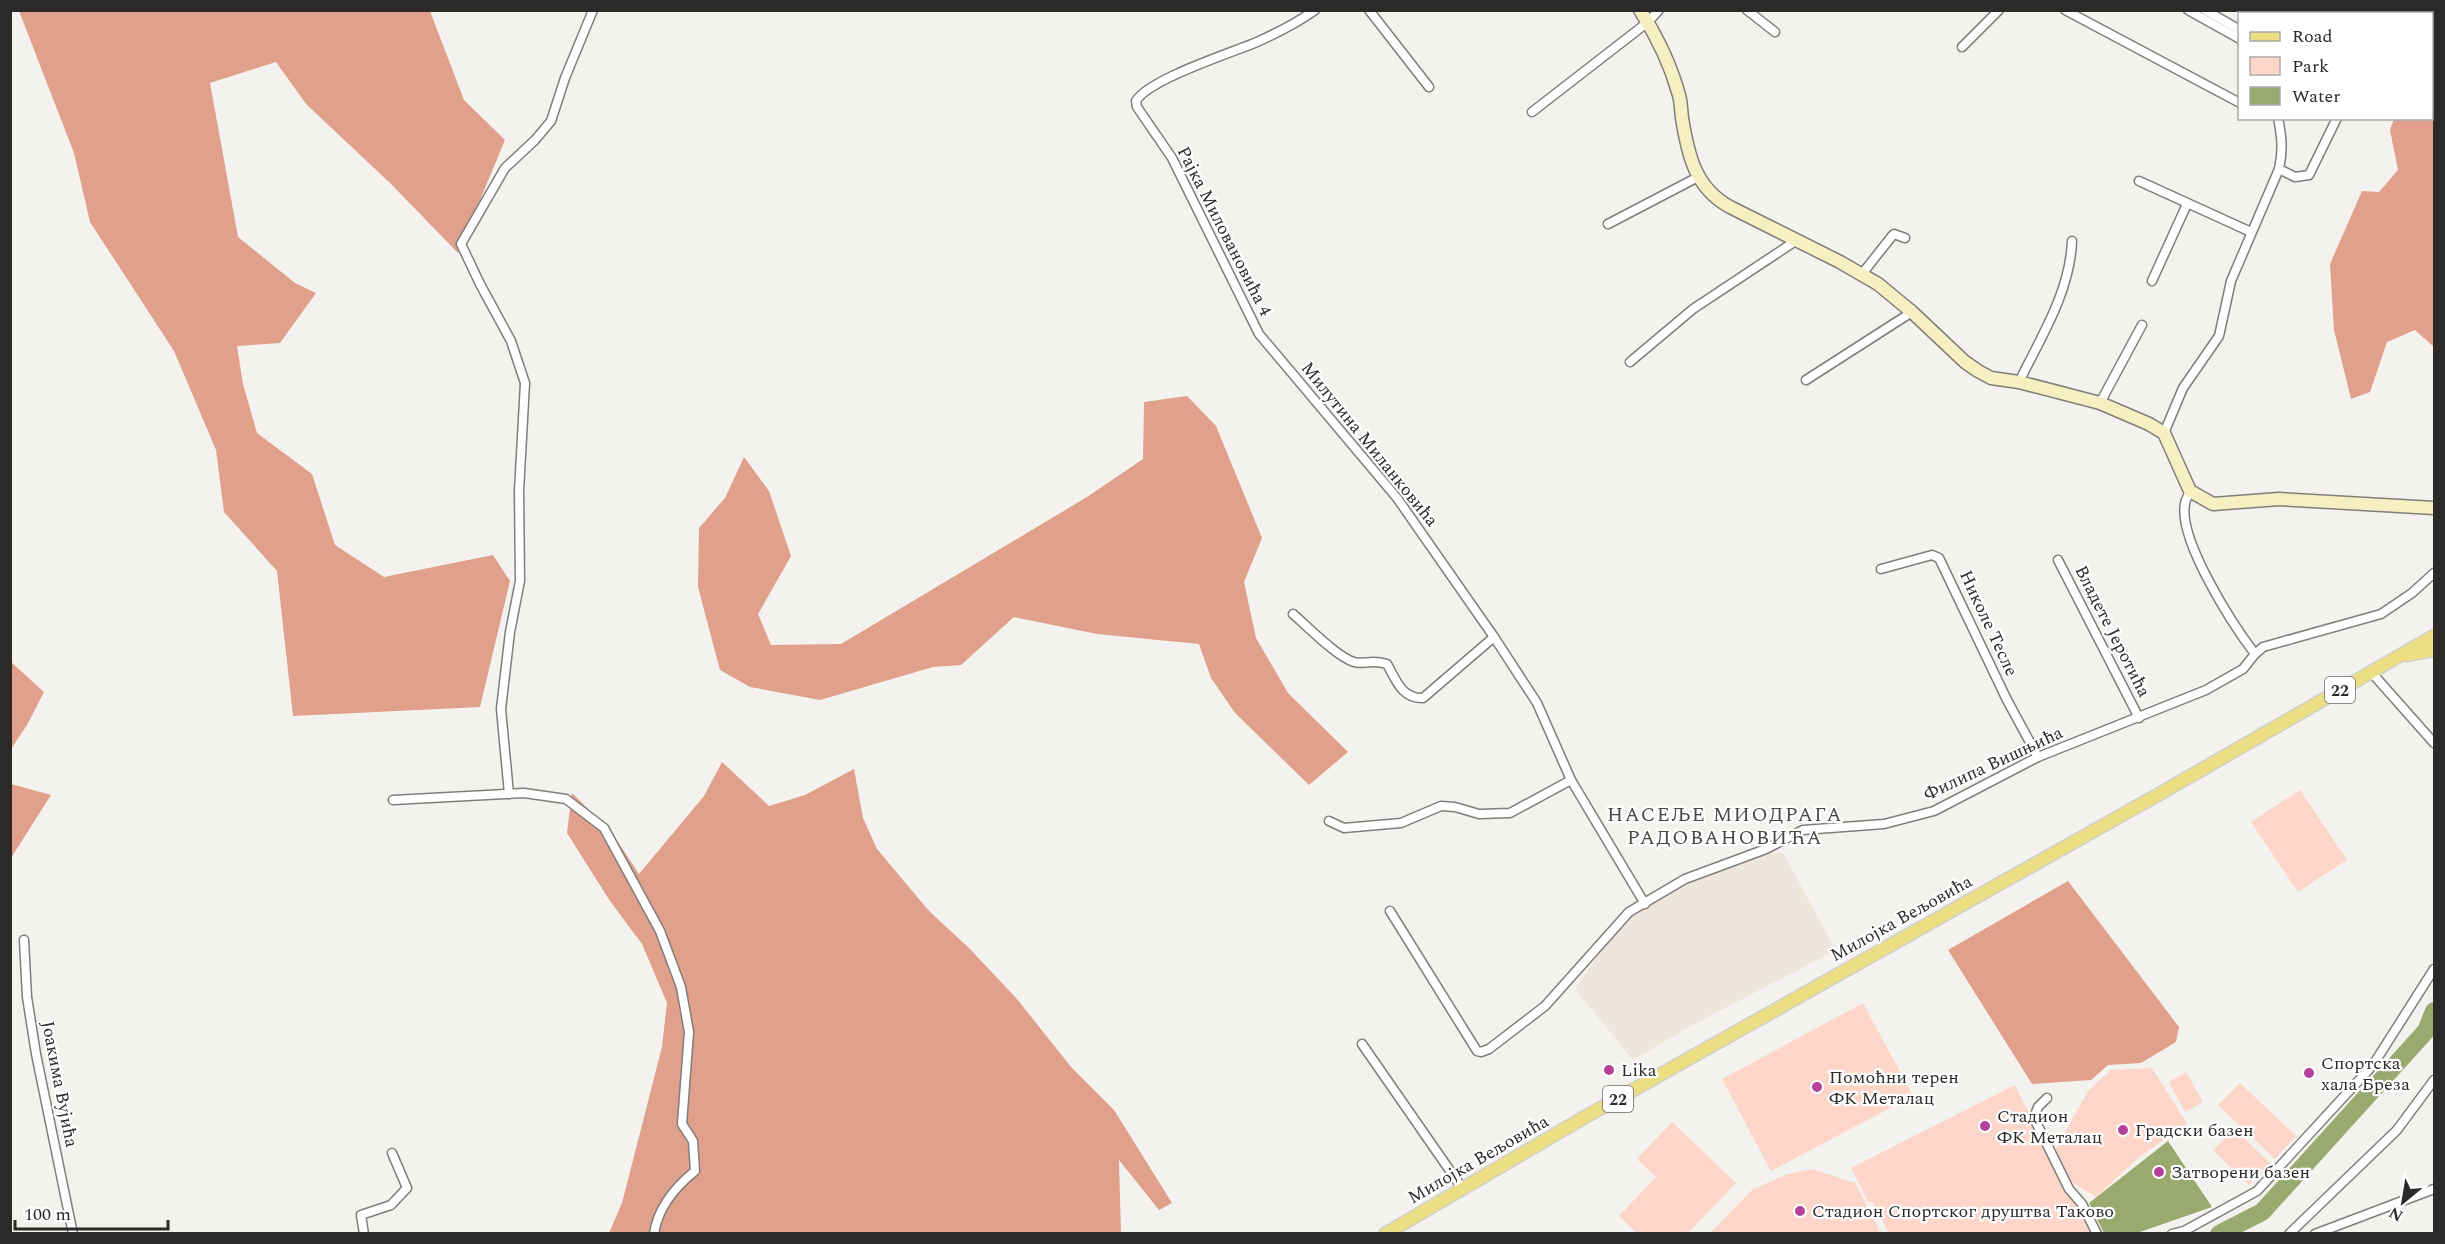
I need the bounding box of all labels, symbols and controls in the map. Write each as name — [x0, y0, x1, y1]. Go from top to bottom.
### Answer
legend — [2238, 12, 2433, 120]
text: Road — [2292, 23, 2333, 50]
text: Park — [2292, 53, 2329, 80]
text: Water — [2292, 83, 2340, 110]
street label: Рајка Миловановића 4 — [1170, 142, 1279, 321]
street label: Милутина Миланковића — [1294, 356, 1445, 533]
street label: Владете Јеротића — [2068, 561, 2158, 702]
street label: Николе Тесле — [1952, 566, 2025, 681]
road number: 22 — [2325, 677, 2355, 703]
street label: Филипа Вишњића — [1919, 719, 2068, 808]
district label: НАСЕЉЕ МИОДРАГА РАДОВАНОВИЋА — [1607, 800, 1843, 853]
street label: Милојка Вељовића — [1825, 868, 1977, 969]
street label: Јоакима Вујића — [34, 1019, 85, 1150]
place label: Спортска хала Бреза — [2321, 1050, 2410, 1098]
place label: Lika — [1621, 1057, 1657, 1084]
marker: Lika — [1602, 1063, 1616, 1077]
place label: Помоћни терен ФК Металац — [1829, 1064, 1959, 1112]
marker: Спортска хала Бреза — [2302, 1066, 2316, 1080]
marker: Помоћни терен ФК Металац — [1810, 1080, 1824, 1094]
road number: 22 — [1603, 1086, 1633, 1112]
place label: Стадион ФК Металац — [1997, 1103, 2102, 1151]
street label: Милојка Вељовића — [1403, 1108, 1554, 1211]
place label: Градски базен — [2135, 1117, 2254, 1144]
marker: Стадион ФК Металац — [1978, 1119, 1992, 1133]
marker: Градски базен — [2116, 1123, 2130, 1137]
place label: Затворени базен — [2171, 1159, 2310, 1186]
marker: Затворени базен — [2152, 1165, 2166, 1179]
north arrow — [2373, 1172, 2433, 1232]
scale bar — [15, 1193, 168, 1231]
place label: Стадион Спортског друштва Таково — [1812, 1198, 2114, 1225]
text: N — [2384, 1200, 2408, 1228]
text: 100 m — [24, 1201, 71, 1228]
marker: Стадион Спортског друштва Таково — [1793, 1204, 1807, 1218]

